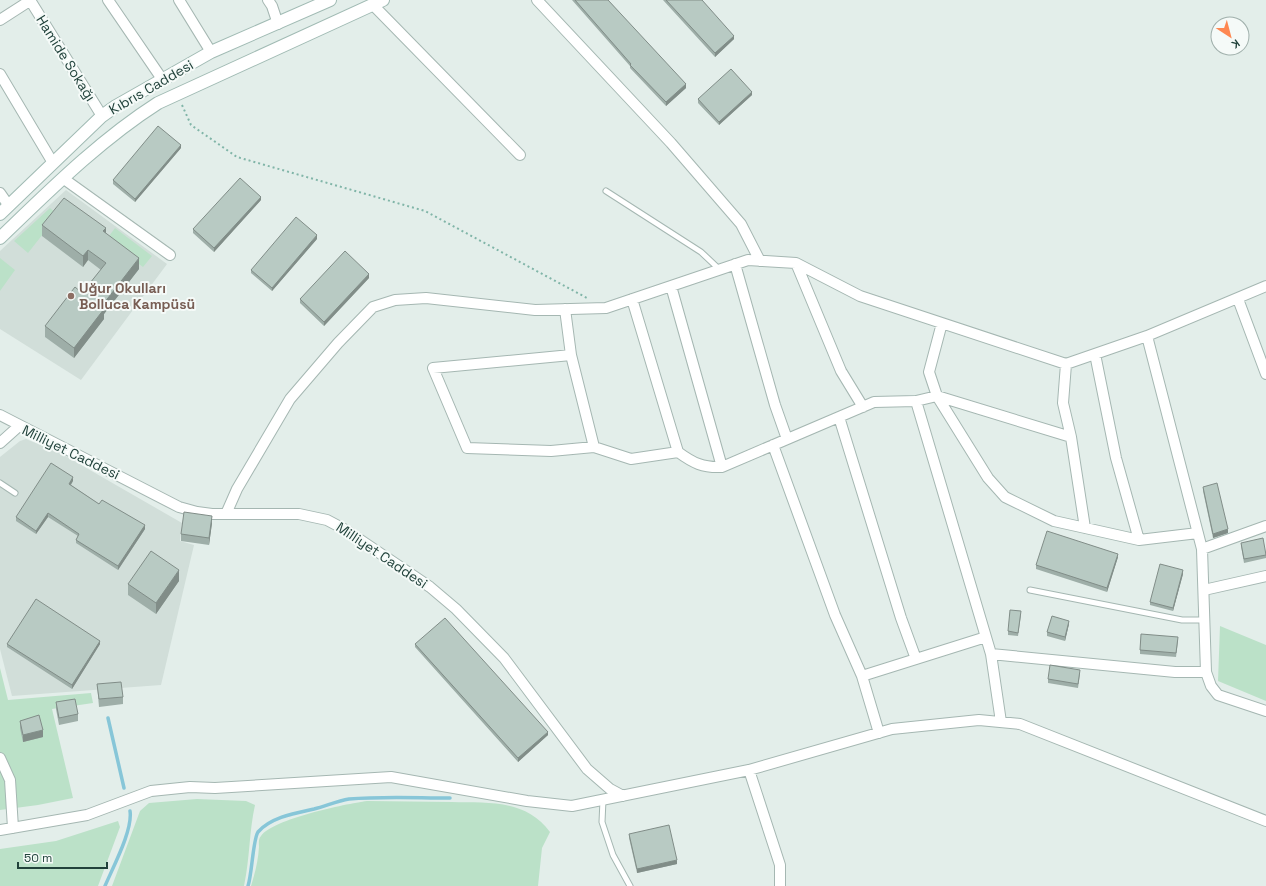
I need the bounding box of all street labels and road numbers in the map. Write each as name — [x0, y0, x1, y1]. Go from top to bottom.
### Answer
street label: Hamide Sokağı — [32, 11, 100, 105]
street label: Kıbrıs Caddesi — [106, 56, 196, 118]
street label: Milliyet Caddesi — [19, 421, 123, 483]
street label: Milliyet Caddesi — [333, 518, 431, 592]

